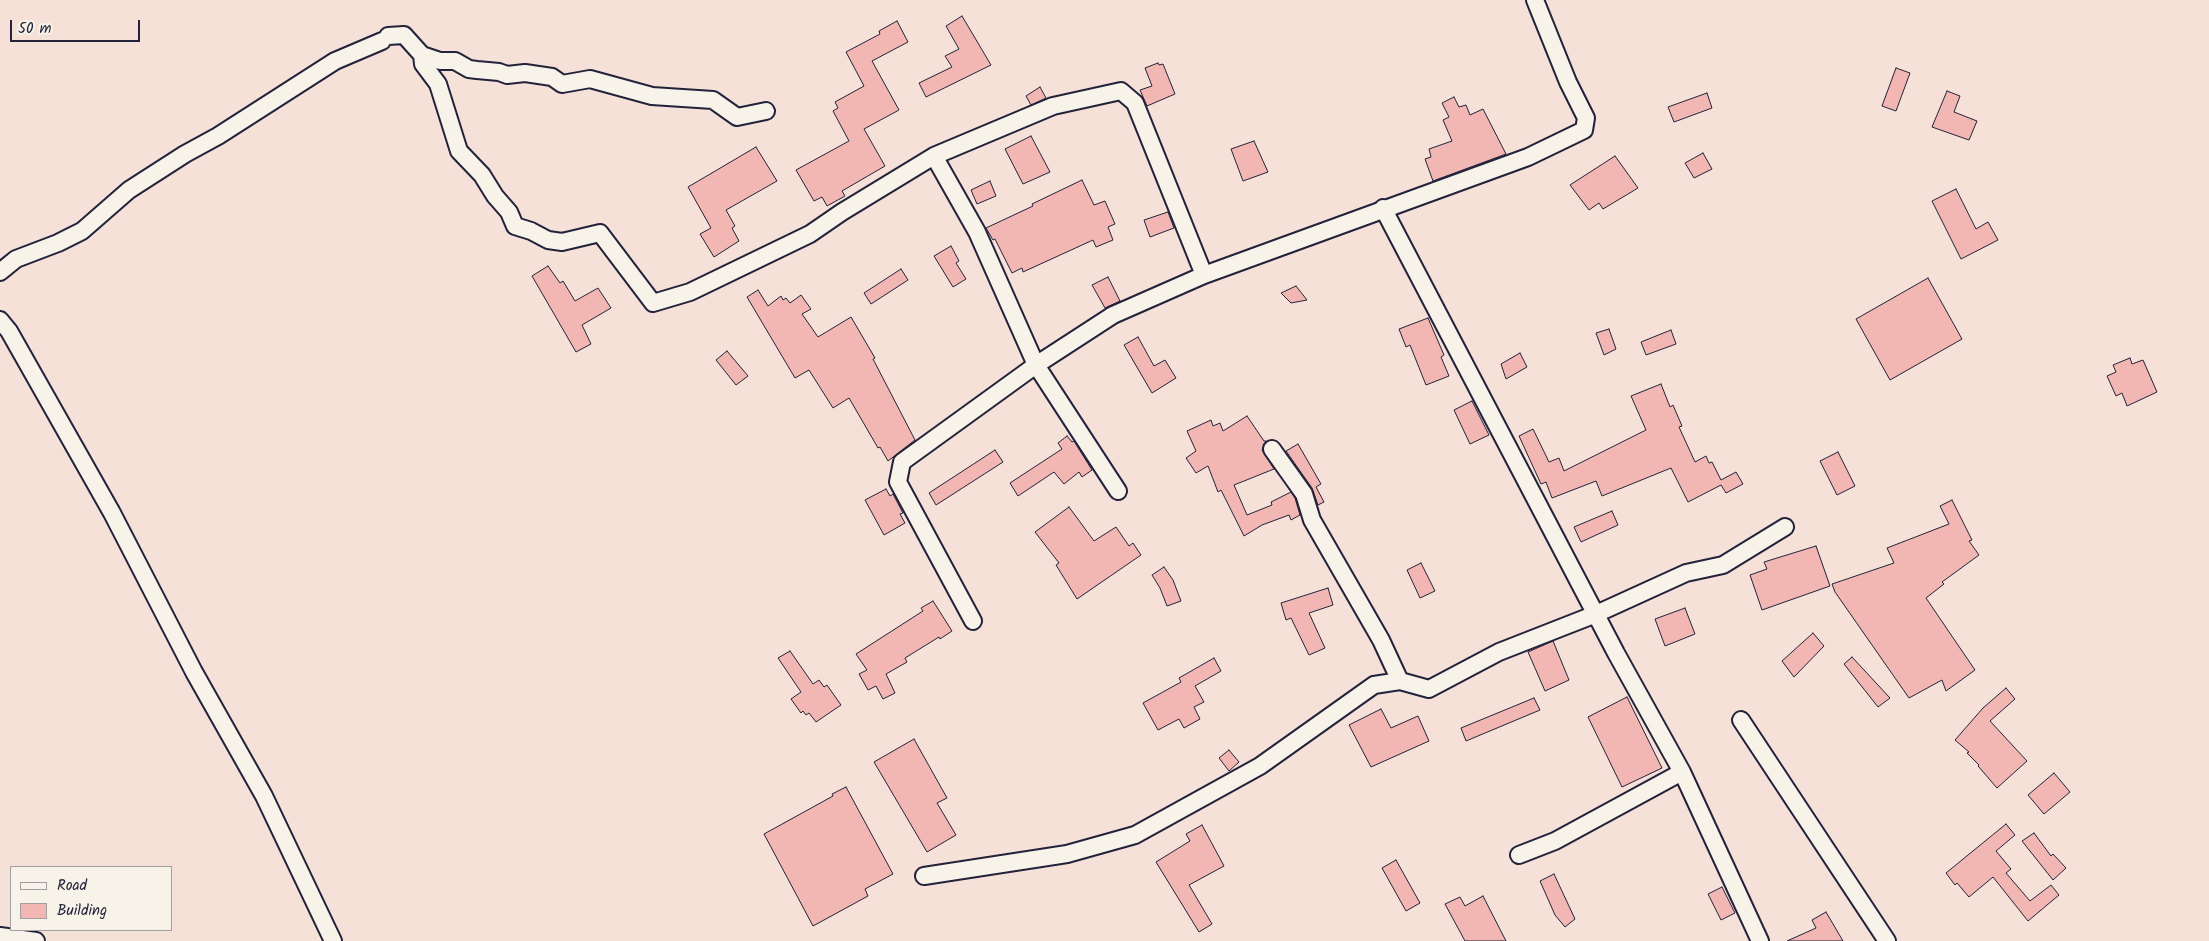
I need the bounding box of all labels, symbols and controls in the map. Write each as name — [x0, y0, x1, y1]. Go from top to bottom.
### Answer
scale bar — [12, 10, 142, 42]
text: 50 m — [18, 17, 52, 41]
legend — [10, 866, 172, 931]
text: Road — [57, 874, 87, 898]
text: Building — [57, 899, 107, 923]

